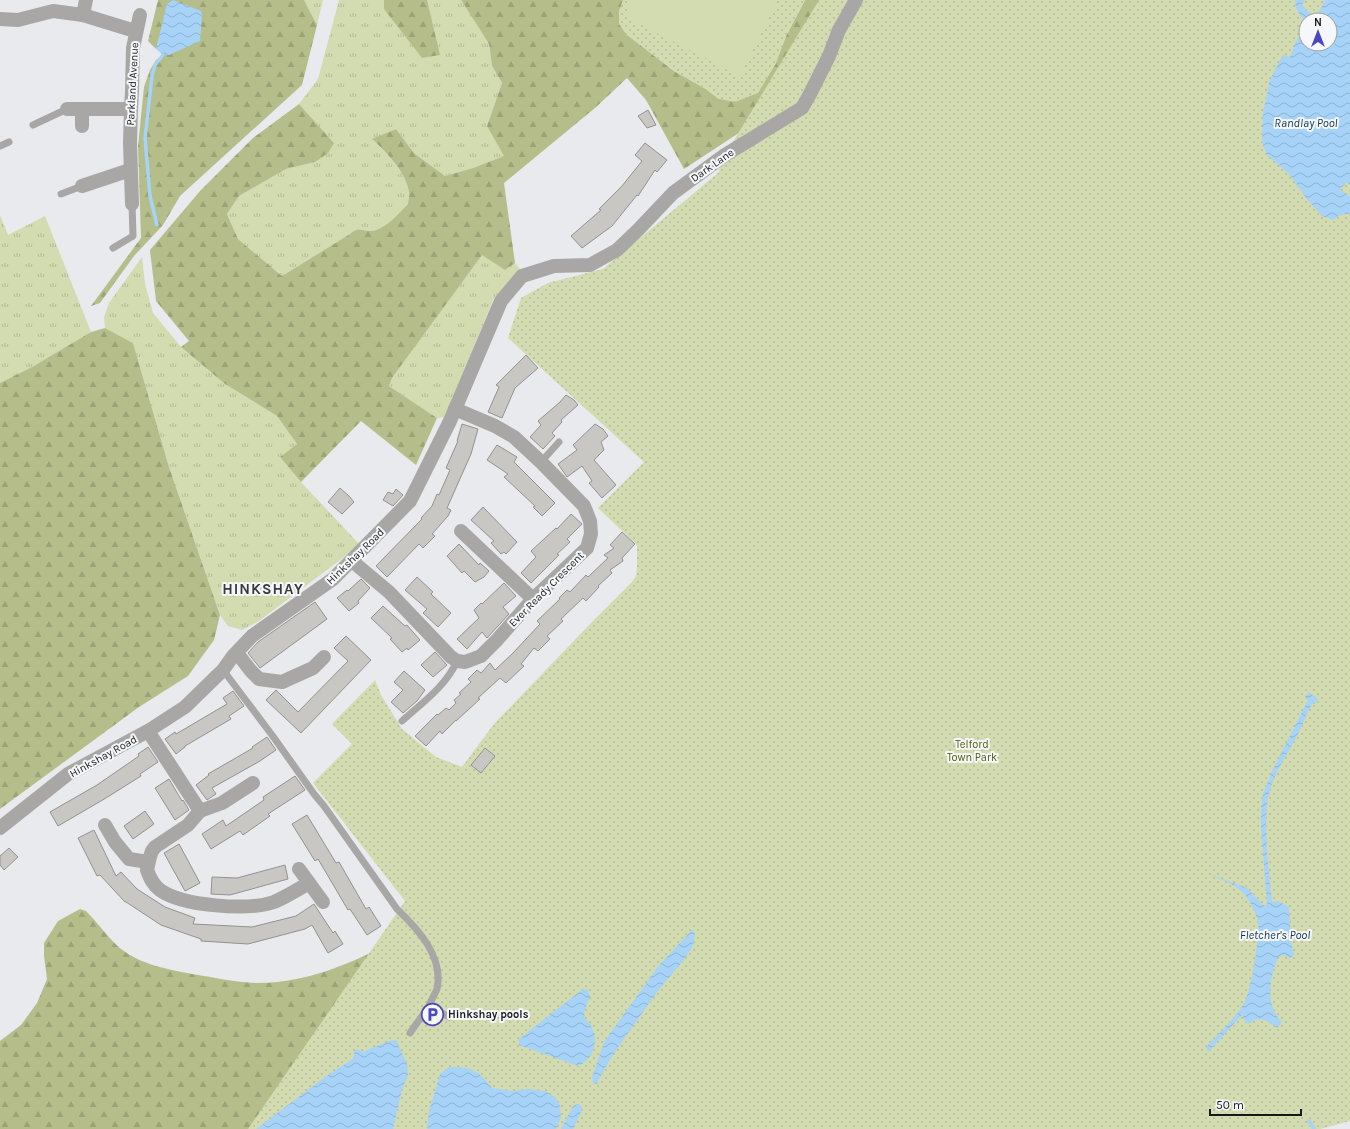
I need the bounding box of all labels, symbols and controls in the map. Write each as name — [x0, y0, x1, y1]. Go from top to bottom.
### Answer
north arrow — [1298, 12, 1338, 52]
text: N — [1314, 16, 1322, 29]
street label: Parkland Avenue — [124, 42, 141, 126]
water label: Randlay Pool — [1274, 116, 1338, 130]
street label: Dark Lane — [688, 146, 737, 185]
street label: Hinkshay Road — [324, 526, 387, 587]
street label: Ever Ready Crescent — [506, 549, 587, 630]
district label: HINKSHAY — [222, 580, 304, 598]
street label: Hinkshay Road — [67, 733, 139, 780]
park label: Telford Town Park — [947, 738, 997, 764]
water label: Fletcher's Pool — [1240, 928, 1310, 942]
parking icon: Hinkshay pools — [419, 1001, 445, 1027]
place label: Hinkshay pools — [448, 1008, 529, 1021]
scale bar — [1210, 1091, 1301, 1117]
text: 50 m — [1216, 1098, 1244, 1112]

